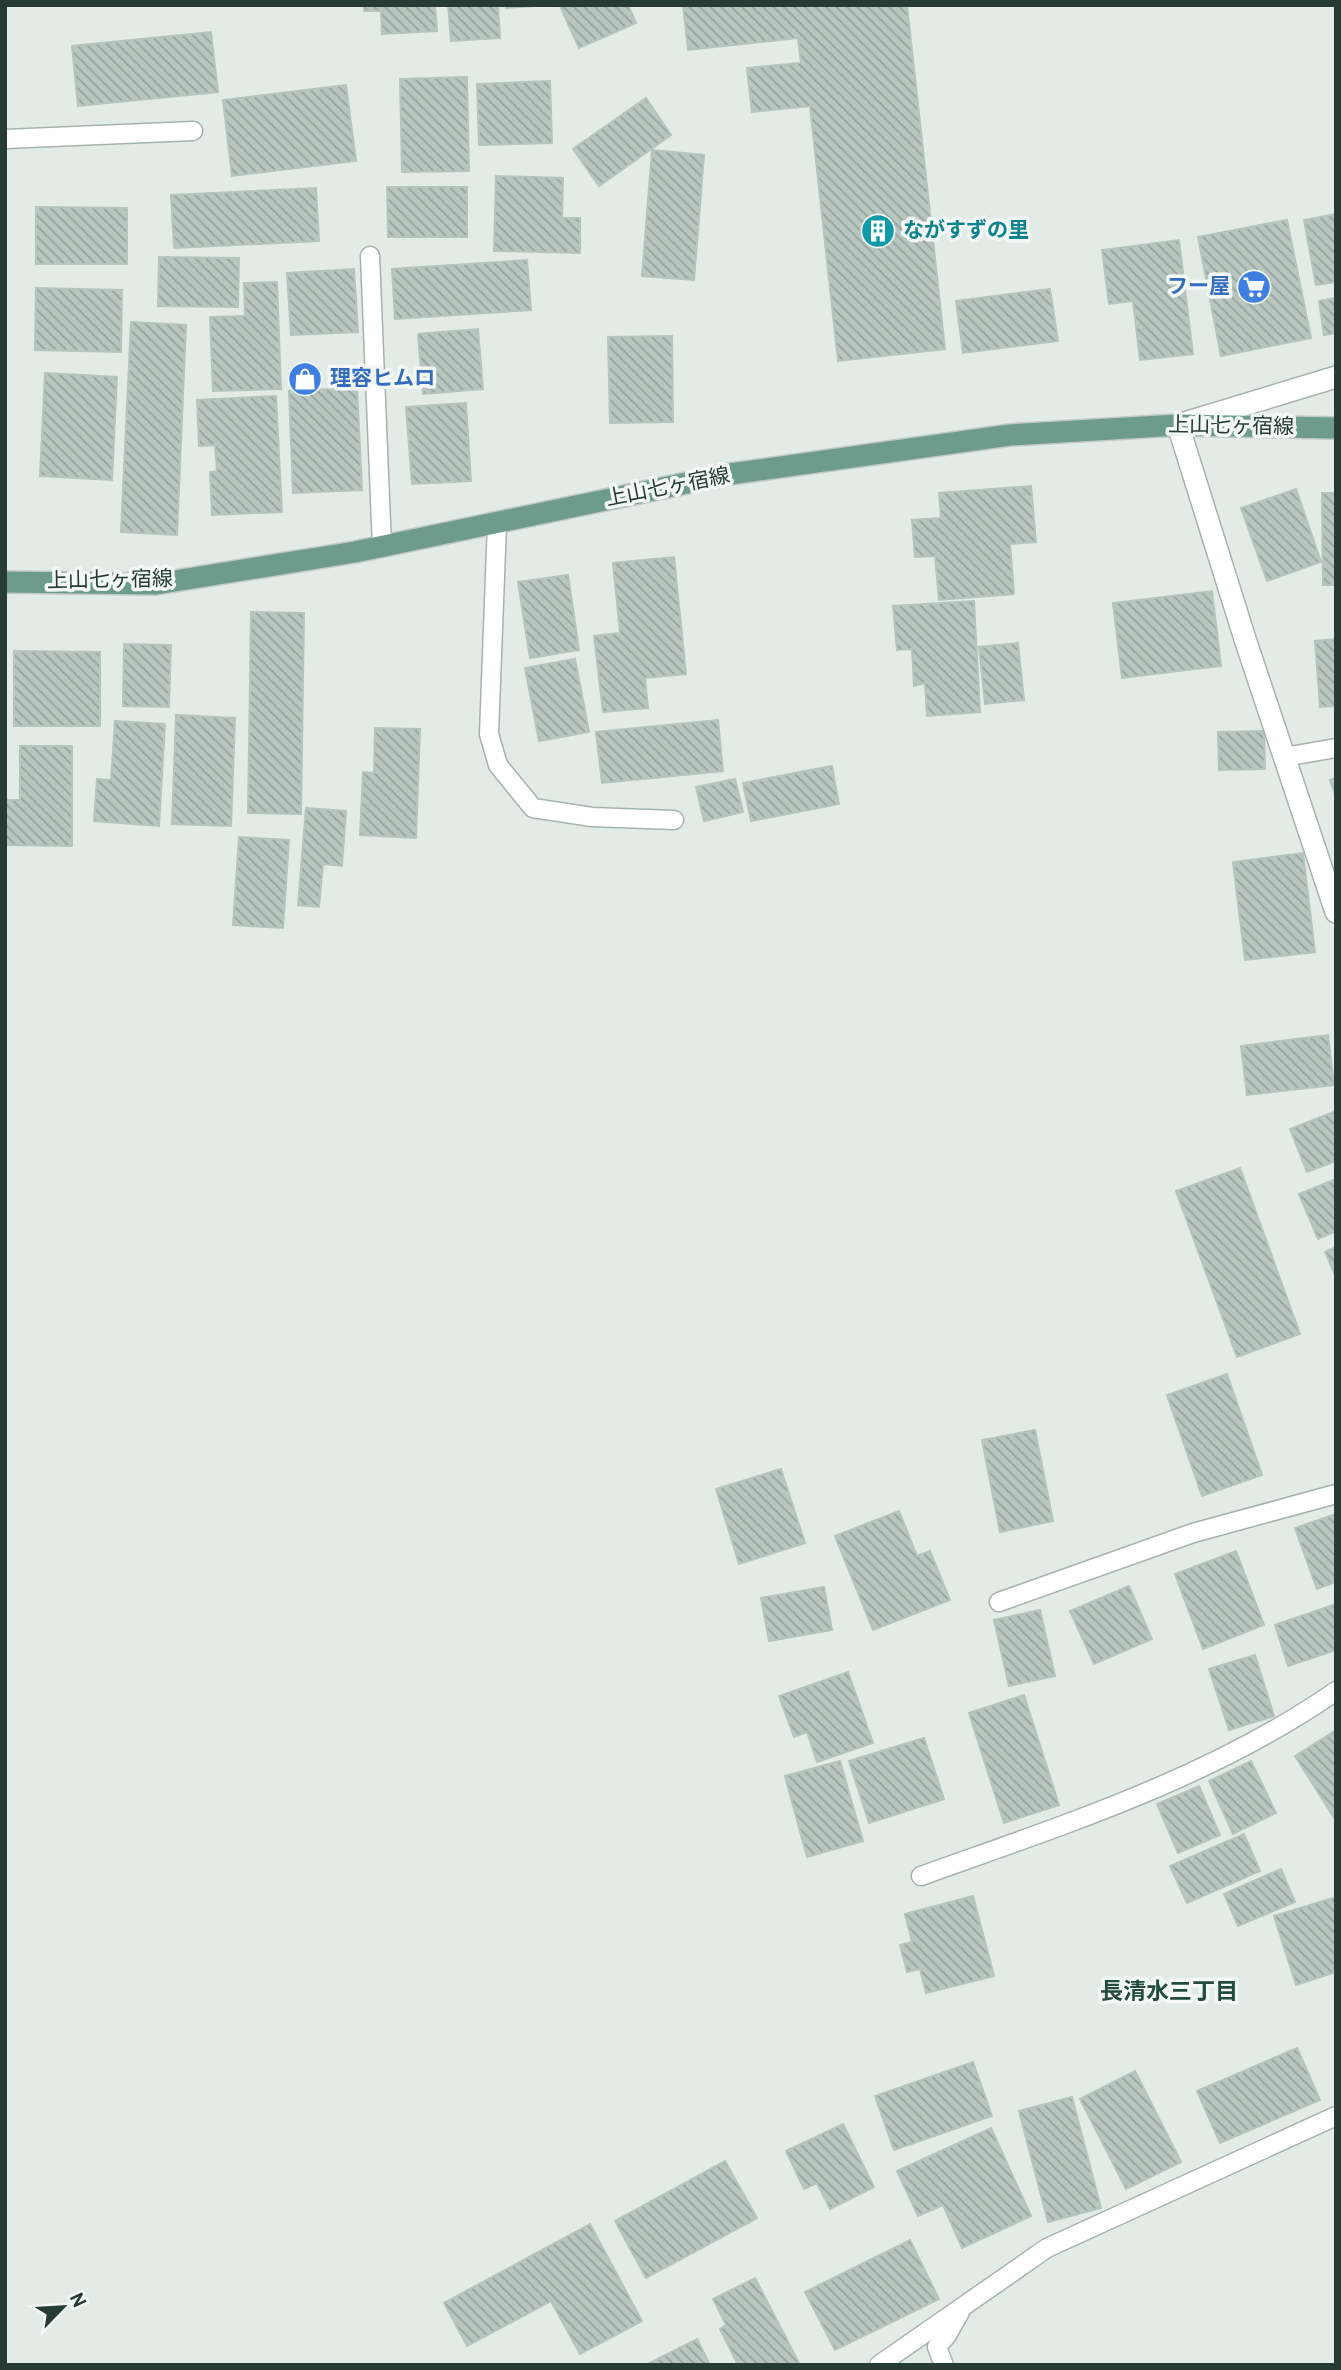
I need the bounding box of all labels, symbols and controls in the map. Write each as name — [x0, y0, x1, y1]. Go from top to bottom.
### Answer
building icon: ながすずの里 — [859, 212, 897, 250]
place label: ながすずの里 — [903, 218, 1029, 245]
supermarket icon: フー屋 — [1235, 268, 1273, 306]
place label: フー屋 — [1167, 274, 1230, 301]
shop icon: 理容ヒムロ — [286, 360, 324, 398]
place label: 理容ヒムロ — [330, 366, 435, 393]
street label: 上山七ヶ宿線 — [1168, 412, 1294, 442]
street label: 上山七ヶ宿線 — [604, 463, 732, 513]
street label: 上山七ヶ宿線 — [47, 566, 173, 596]
district label: 長清水三丁目 — [1100, 1979, 1238, 2008]
north arrow — [28, 2272, 98, 2342]
text: N — [63, 2289, 90, 2312]

